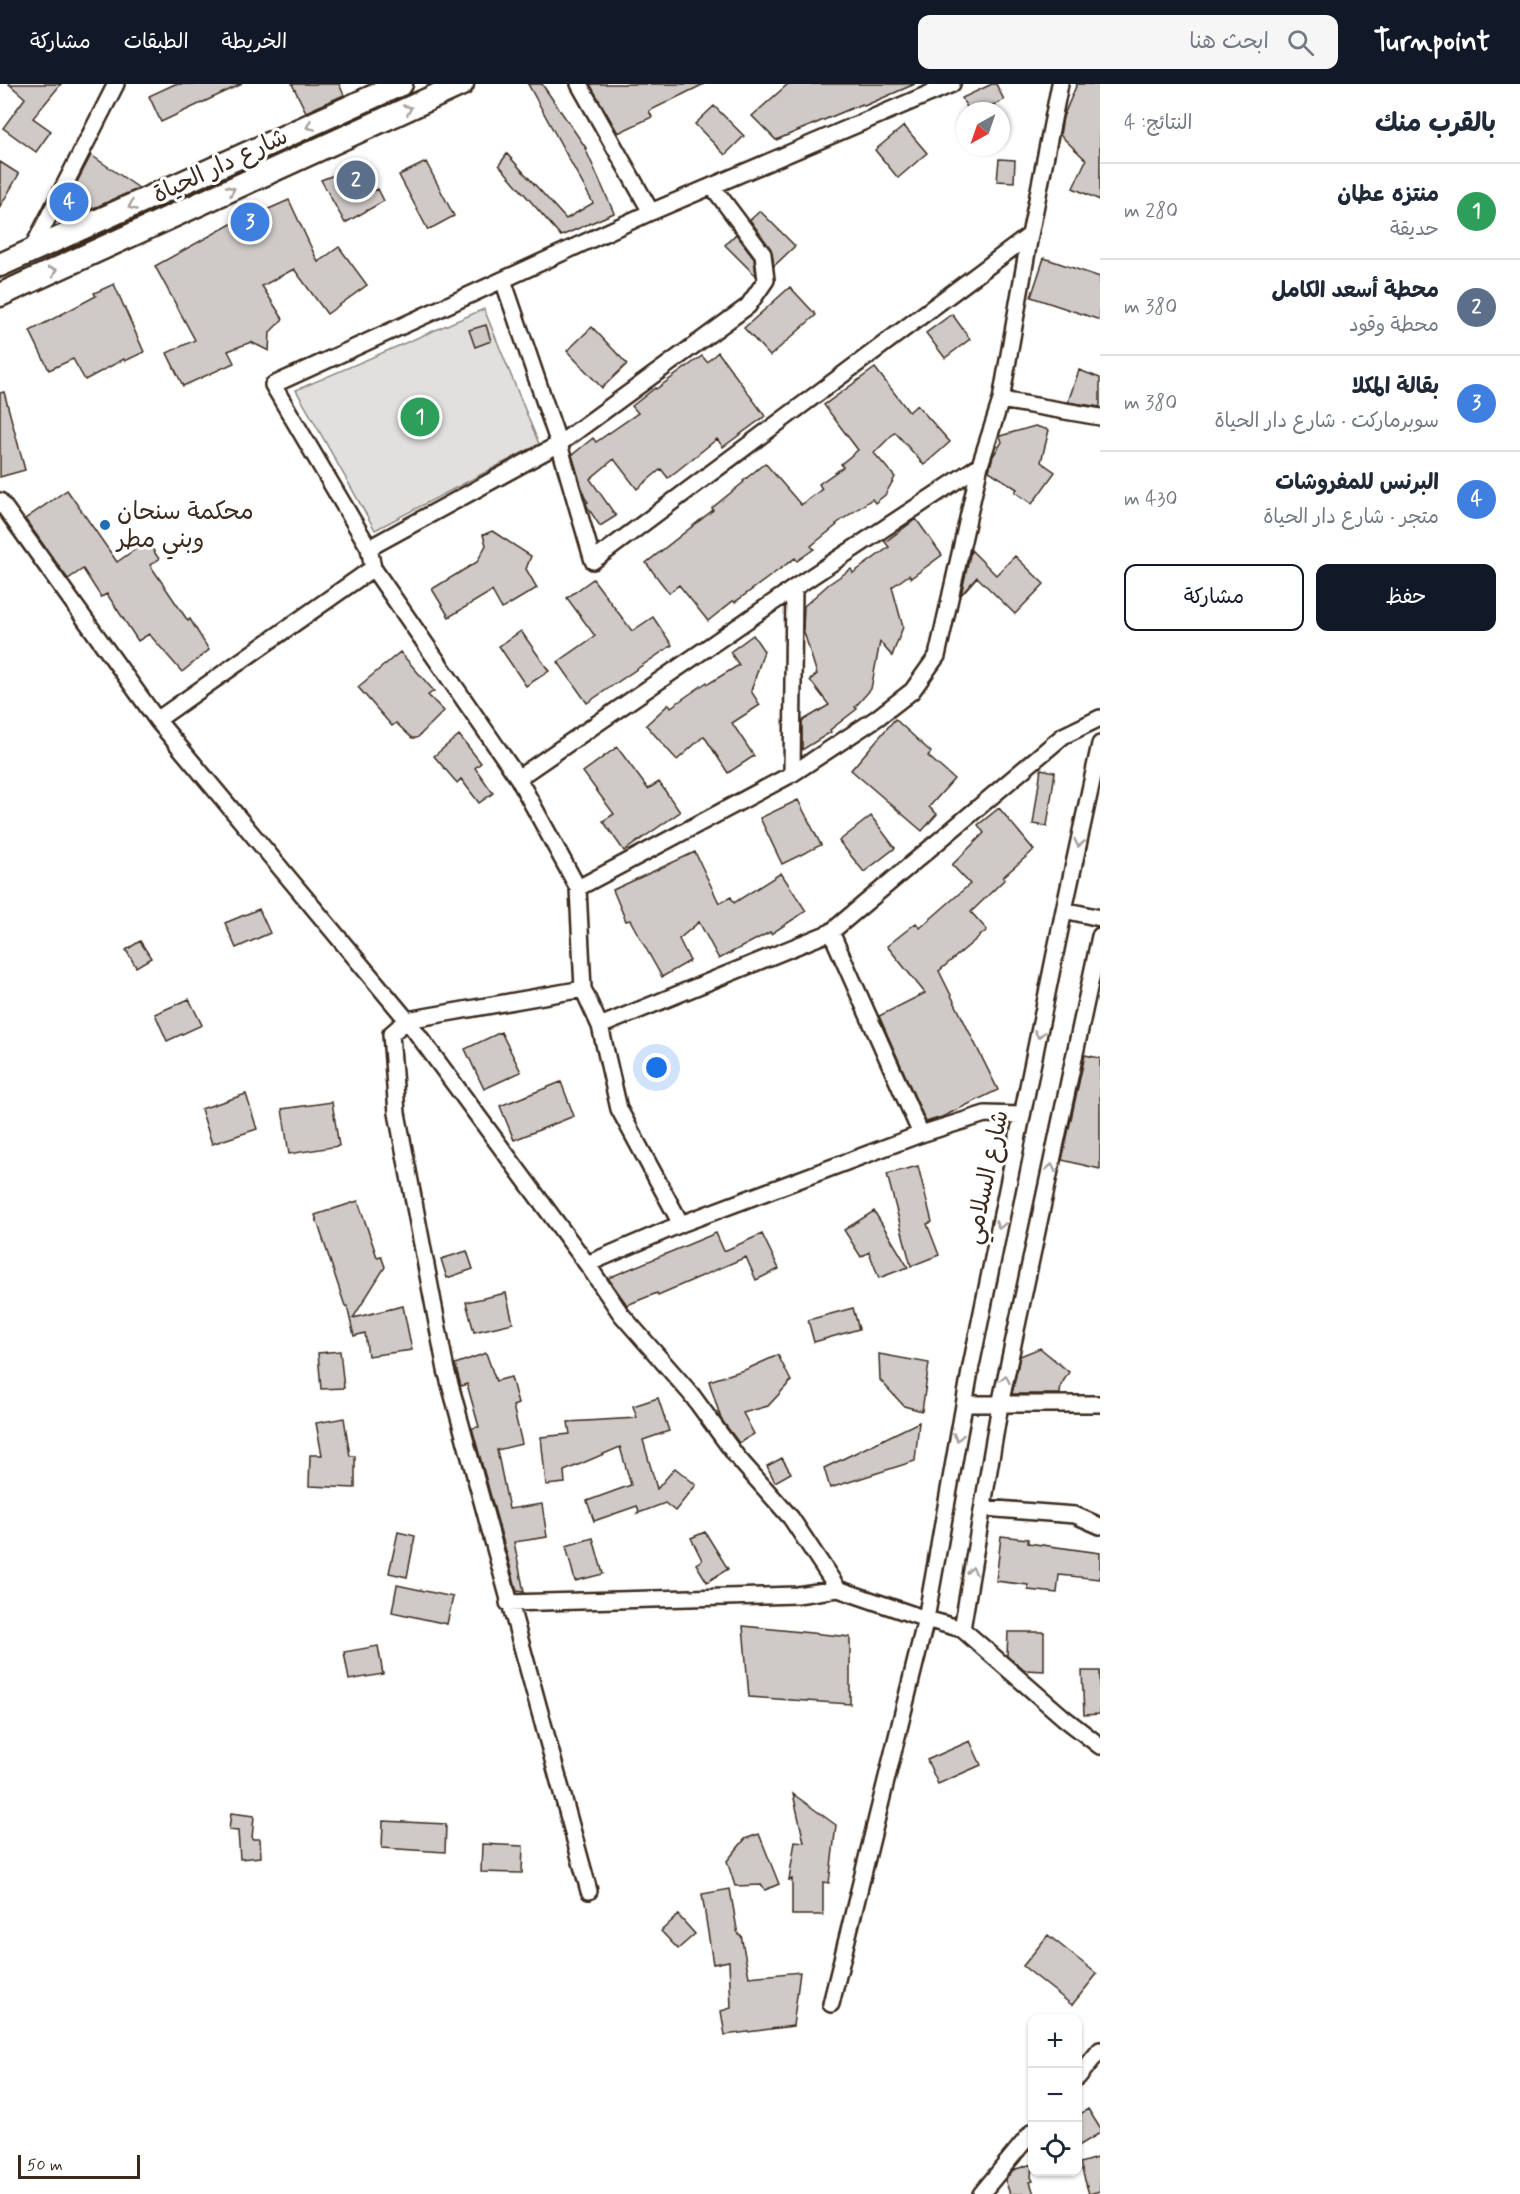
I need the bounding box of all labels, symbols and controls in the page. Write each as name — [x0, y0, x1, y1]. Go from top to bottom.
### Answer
search box — [918, 15, 1338, 69]
text: Turnpoint — [1374, 24, 1490, 61]
icon: search — [1284, 26, 1317, 59]
text: مشاركة — [30, 28, 91, 56]
text: الطبقات — [124, 28, 189, 56]
text: الخريطة — [222, 28, 287, 56]
text: ابحث هنا — [1189, 28, 1269, 56]
north arrow — [956, 102, 1010, 156]
one-way arrow — [402, 104, 413, 116]
text: بالقرب منك — [1375, 107, 1496, 141]
text: النتائج: 4 — [1124, 110, 1193, 137]
one-way arrow — [305, 119, 316, 131]
street label: شارع دار الحياة — [148, 122, 293, 211]
pin: 2 — [336, 158, 376, 202]
pin: 4 — [50, 180, 88, 224]
text: منتزه عطان — [1337, 181, 1439, 209]
one-way arrow — [224, 185, 235, 197]
text: 280 m — [1124, 198, 1178, 225]
text: 1 — [1472, 198, 1481, 225]
one-way arrow — [127, 199, 138, 211]
pin: 3 — [230, 200, 270, 244]
text: حديقة — [1390, 216, 1439, 243]
one-way arrow — [47, 266, 58, 278]
text: محطة أسعد الكامل — [1271, 277, 1439, 305]
text: 380 m — [1124, 294, 1177, 321]
text: 2 — [1472, 294, 1481, 321]
text: محطة وقود — [1349, 312, 1439, 339]
text: بقالة المكلا — [1352, 373, 1439, 401]
text: 380 m — [1124, 390, 1177, 417]
text: 3 — [1472, 390, 1481, 417]
pin: 1 — [400, 394, 440, 440]
text: سوبرماركت · شارع دار الحياة — [1215, 408, 1439, 435]
text: البرنس للمفروشات — [1275, 469, 1439, 497]
text: 430 m — [1124, 486, 1177, 513]
text: 4 — [1471, 486, 1482, 513]
place label: محكمة سنحان وبني مطر — [115, 497, 254, 560]
text: متجر · شارع دار الحياة — [1263, 504, 1439, 531]
marker: محكمة سنحان وبني مطر — [98, 518, 112, 532]
button: مشاركة — [1124, 564, 1304, 631]
button: حفظ — [1316, 564, 1496, 631]
one-way arrow — [1073, 837, 1086, 847]
one-way arrow — [1033, 1028, 1046, 1038]
your location — [642, 1053, 671, 1082]
street label: شارع السلامي — [958, 1108, 1021, 1248]
one-way arrow — [1043, 1163, 1056, 1173]
one-way arrow — [994, 1219, 1007, 1229]
one-way arrow — [998, 1375, 1011, 1385]
one-way arrow — [952, 1431, 965, 1441]
one-way arrow — [966, 1567, 978, 1576]
map controls — [1028, 2014, 1082, 2176]
button: + — [1028, 2014, 1082, 2068]
button: − — [1028, 2068, 1082, 2122]
button: locate — [1028, 2122, 1082, 2176]
scale bar — [18, 2152, 140, 2180]
text: 50 m — [27, 2155, 63, 2176]

